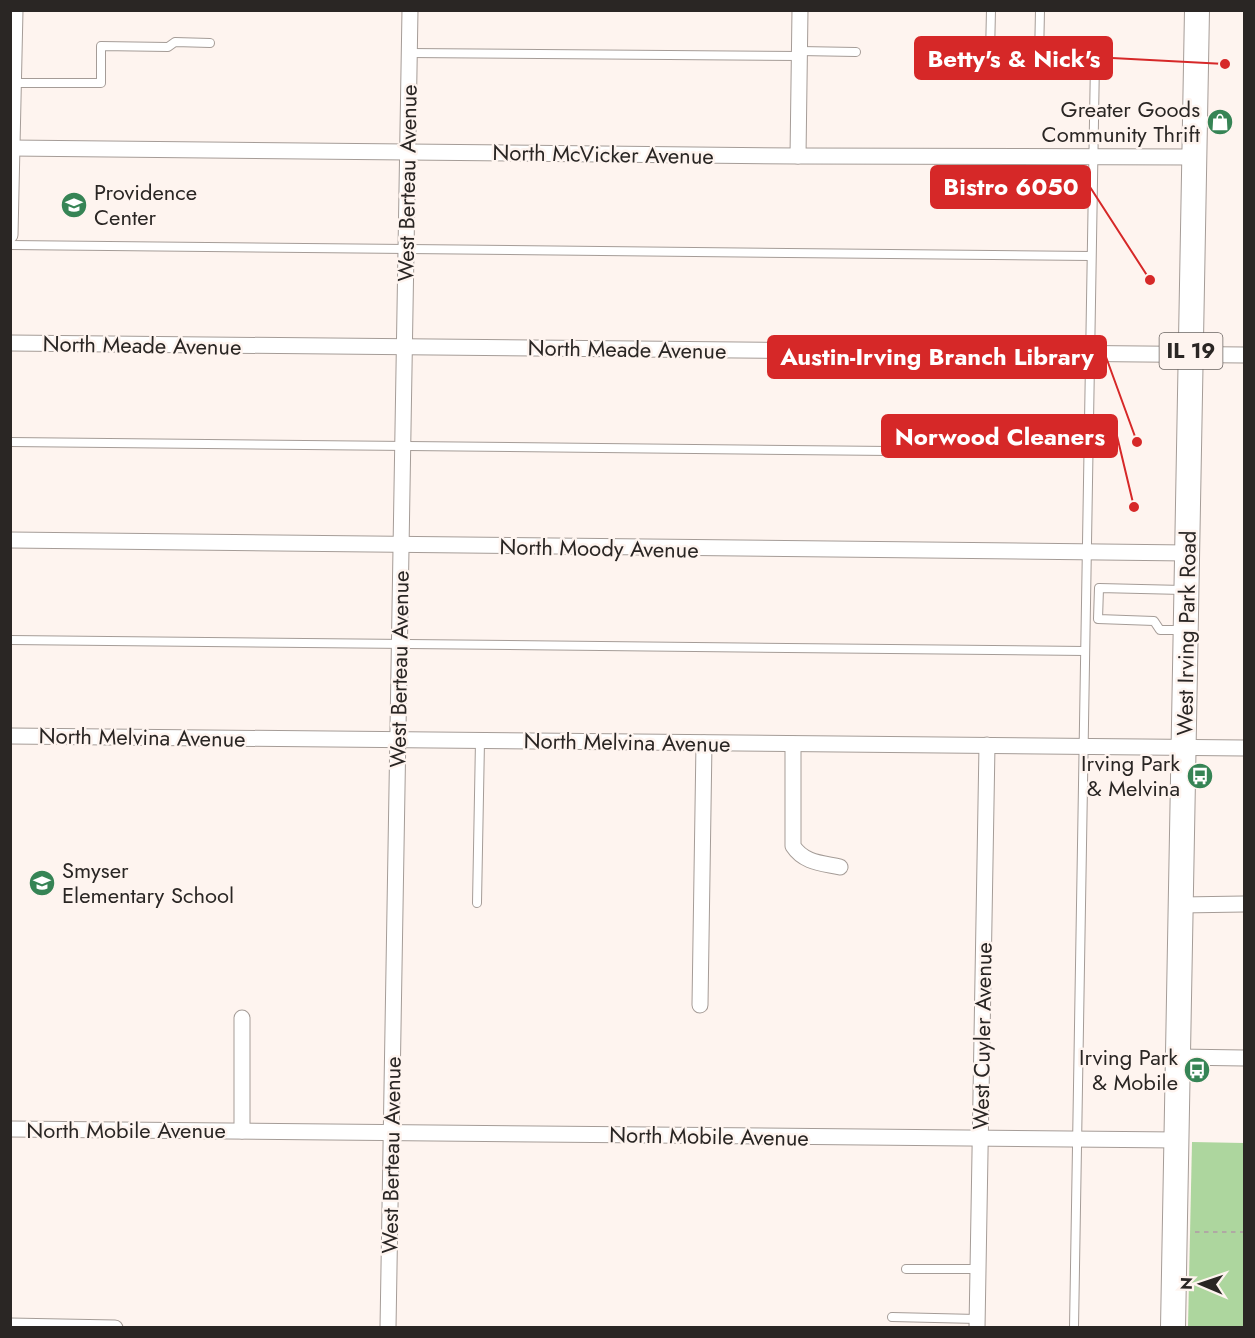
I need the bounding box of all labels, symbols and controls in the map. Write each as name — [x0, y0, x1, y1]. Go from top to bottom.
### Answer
callout: Betty's & Nick's — [915, 37, 1112, 79]
text: Betty's & Nick's — [927, 41, 1101, 76]
street label: West Berteau Avenue — [389, 84, 425, 282]
place label: Greater Goods Community Thrift — [1042, 93, 1201, 150]
shop icon: Greater Goods Community Thrift — [1205, 107, 1235, 137]
street label: North McVicker Avenue — [492, 136, 714, 172]
callout: Bistro 6050 — [931, 166, 1090, 208]
text: Bistro 6050 — [943, 169, 1079, 204]
place label: Providence Center — [94, 176, 197, 233]
school or university icon: Providence Center — [59, 190, 89, 220]
street label: North Meade Avenue — [42, 327, 242, 363]
street label: North Meade Avenue — [527, 331, 727, 367]
road number: IL 19 — [1160, 333, 1222, 369]
callout: Austin-Irving Branch Library — [768, 336, 1106, 378]
text: Austin-Irving Branch Library — [779, 339, 1094, 374]
callout: Norwood Cleaners — [882, 415, 1117, 457]
text: Norwood Cleaners — [895, 419, 1105, 454]
street label: North Moody Avenue — [499, 530, 699, 566]
street label: West Irving Park Road — [1168, 530, 1204, 736]
street label: West Berteau Avenue — [381, 570, 417, 768]
street label: North Melvina Avenue — [38, 719, 246, 755]
street label: North Melvina Avenue — [523, 724, 731, 760]
place label: Irving Park & Melvina — [1081, 747, 1180, 804]
bus stop icon: Irving Park & Melvina — [1185, 761, 1215, 791]
place label: Smyser Elementary School — [62, 854, 234, 911]
school or university icon: Smyser Elementary School — [27, 868, 57, 898]
street label: West Cuyler Avenue — [964, 942, 1000, 1130]
place label: Irving Park & Mobile — [1079, 1041, 1178, 1098]
bus stop icon: Irving Park & Mobile — [1182, 1055, 1212, 1085]
street label: West Berteau Avenue — [373, 1056, 409, 1254]
street label: North Mobile Avenue — [26, 1114, 226, 1146]
street label: North Mobile Avenue — [609, 1118, 809, 1154]
north arrow — [1171, 1254, 1231, 1314]
text: N — [1175, 1277, 1198, 1290]

